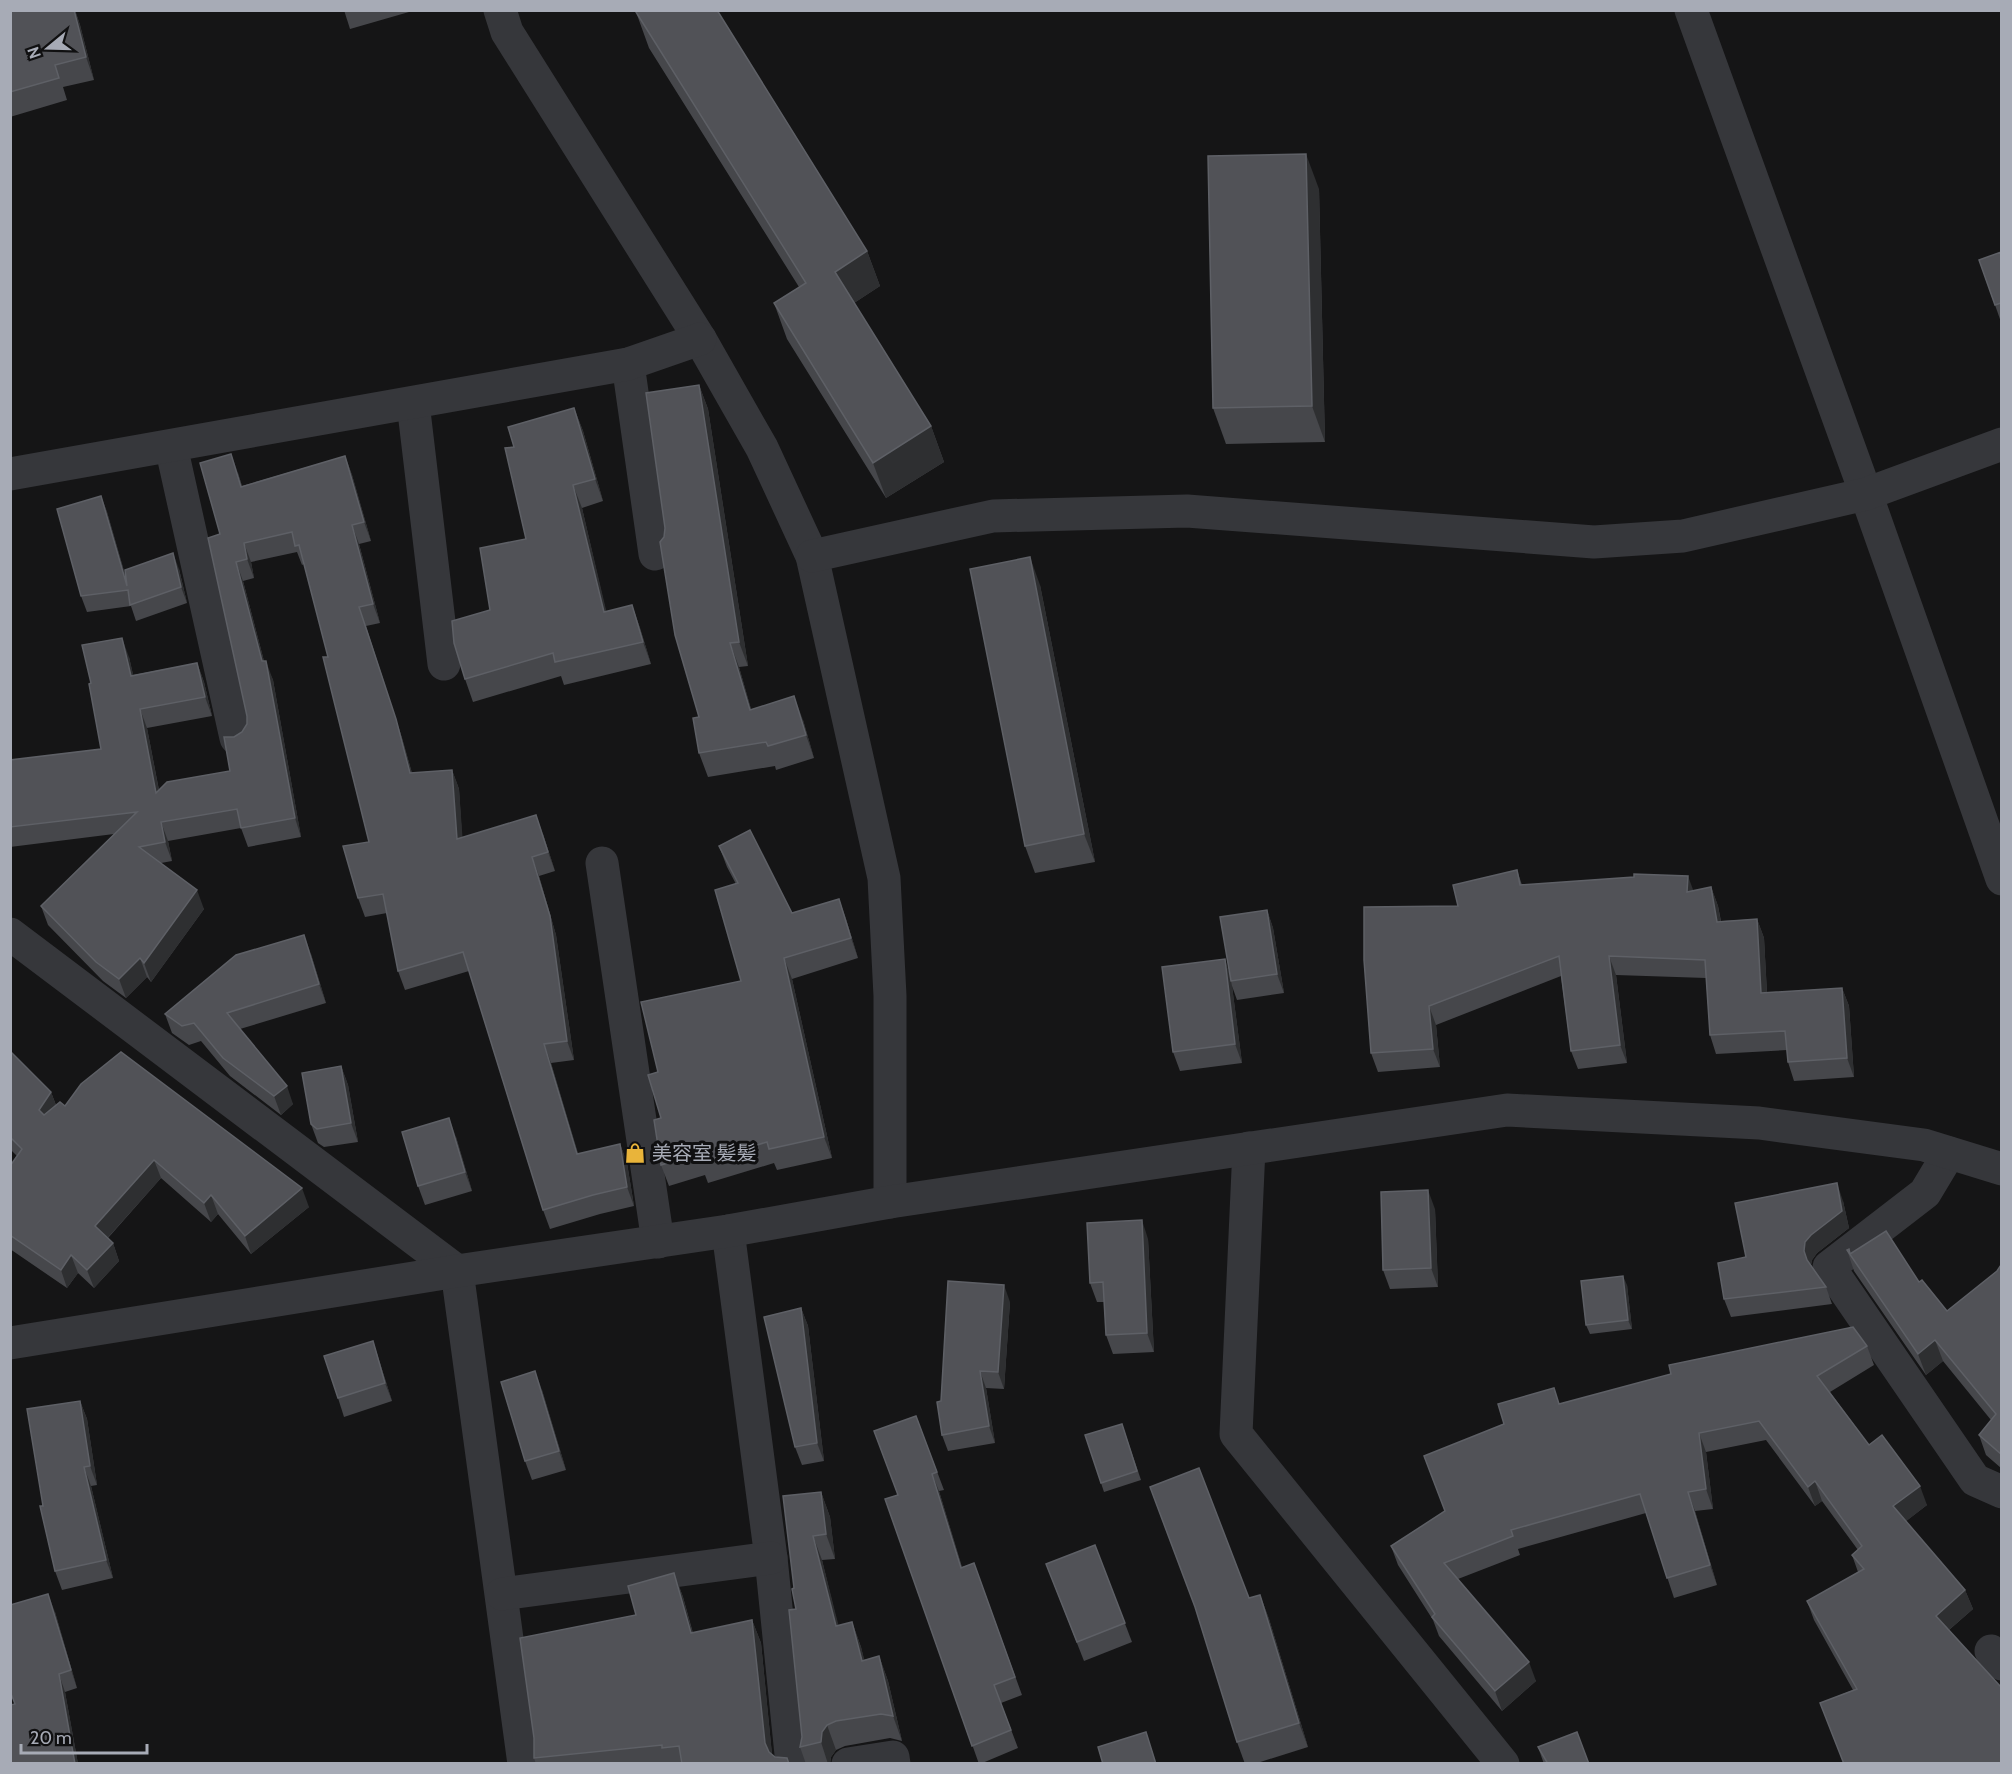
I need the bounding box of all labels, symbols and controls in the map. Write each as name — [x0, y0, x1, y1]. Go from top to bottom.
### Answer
north arrow — [18, 18, 78, 78]
text: N — [23, 44, 45, 61]
shop icon: 美容室 髪髪 — [623, 1141, 647, 1165]
place label: 美容室 髪髪 — [652, 1141, 757, 1165]
scale bar — [21, 1717, 147, 1755]
text: 20 m — [30, 1727, 72, 1749]

